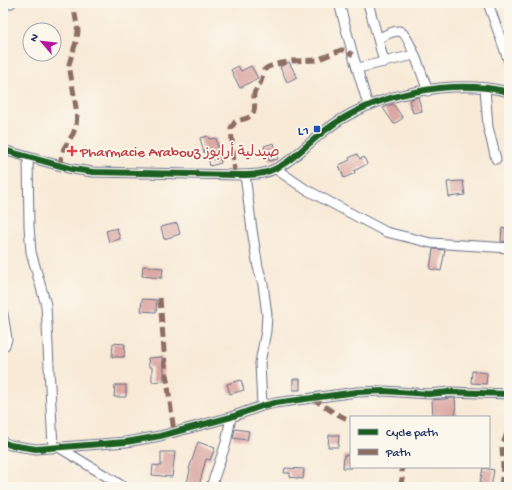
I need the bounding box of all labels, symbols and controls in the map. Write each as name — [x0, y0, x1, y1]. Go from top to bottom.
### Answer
north arrow — [22, 22, 62, 62]
text: N — [28, 32, 42, 44]
place label: L1 — [297, 122, 309, 140]
marker: L1 — [312, 124, 322, 134]
place label: Pharmacie Arabouz صيدلية أرابوز — [79, 142, 280, 162]
marker: Pharmacie Arabouz صيدلية أرابوز — [67, 146, 77, 156]
legend — [350, 416, 490, 468]
text: Cycle path — [386, 427, 439, 441]
text: Path — [385, 447, 411, 461]

